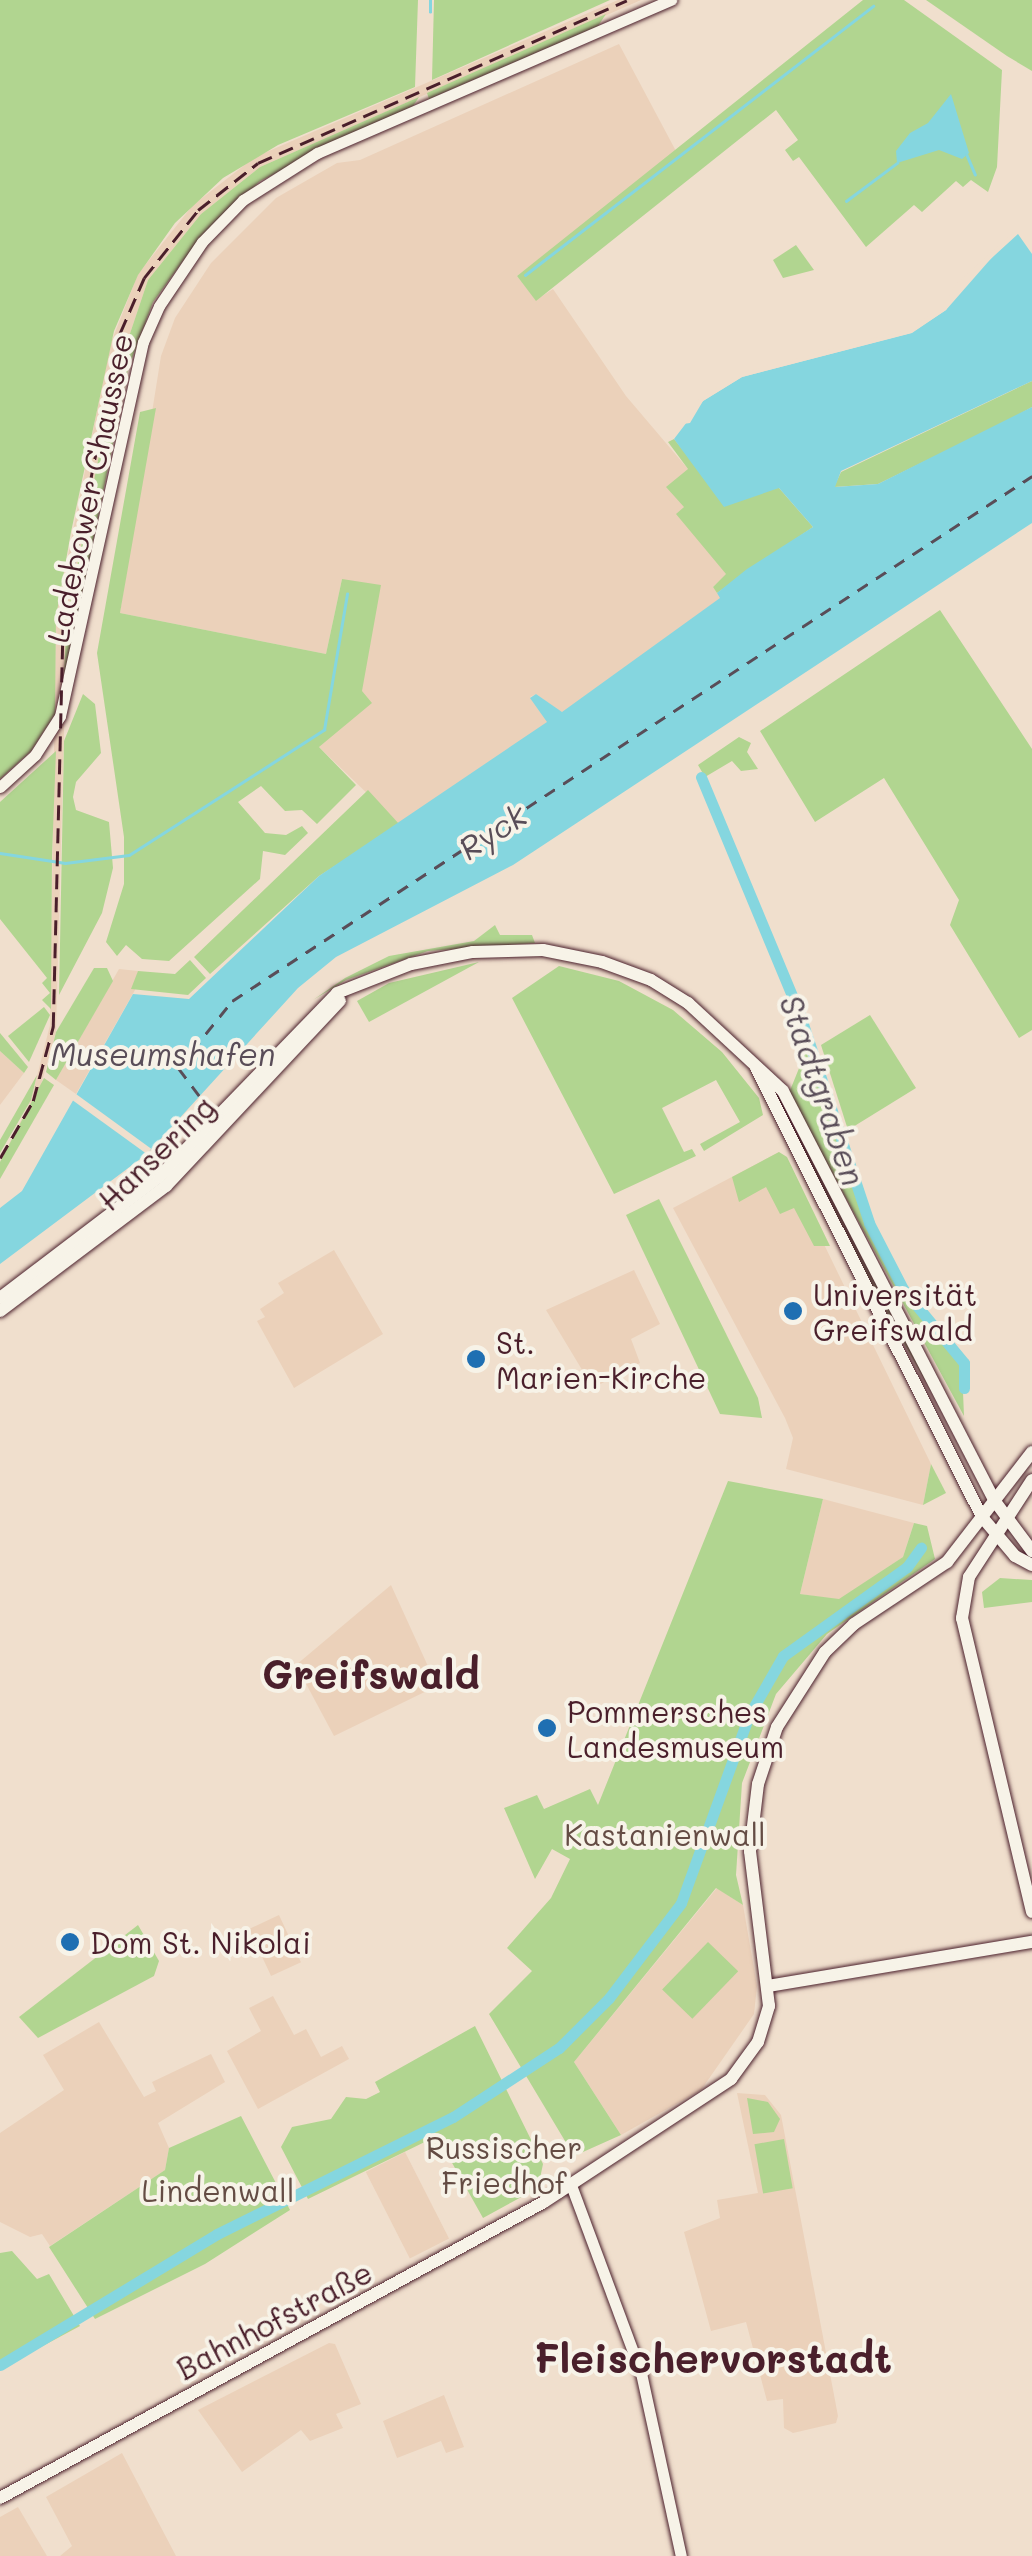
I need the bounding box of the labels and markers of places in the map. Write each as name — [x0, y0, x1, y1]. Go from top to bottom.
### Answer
place label: Universität Greifswald — [813, 1276, 977, 1346]
marker: Universität Greifswald — [782, 1300, 804, 1322]
place label: St. Marien-Kirche — [496, 1324, 706, 1394]
marker: St. Marien-Kirche — [465, 1348, 487, 1370]
place label: Pommersches Landesmuseum — [567, 1693, 784, 1764]
marker: Pommersches Landesmuseum — [536, 1717, 558, 1739]
place label: Dom St. Nikolai — [90, 1924, 311, 1960]
marker: Dom St. Nikolai — [59, 1931, 81, 1953]

